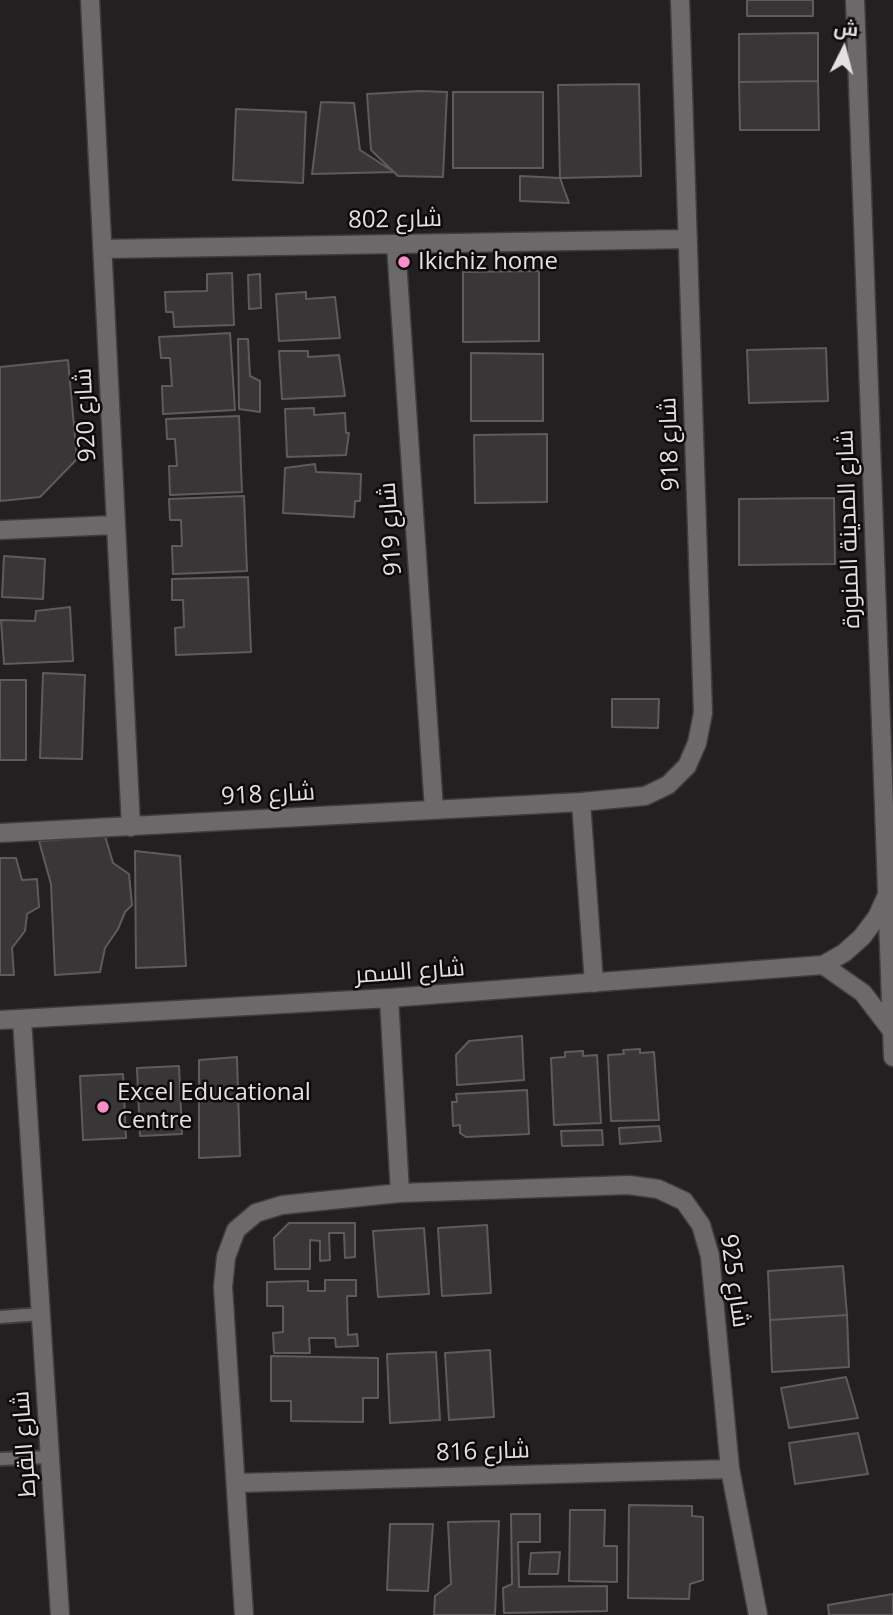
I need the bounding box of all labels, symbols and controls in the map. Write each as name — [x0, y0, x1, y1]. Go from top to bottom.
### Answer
north arrow — [809, 14, 879, 84]
text: ش — [833, 14, 860, 42]
street label: شارع 802 — [348, 205, 442, 235]
place label: Ikichiz home — [418, 248, 558, 276]
marker: Ikichiz home — [396, 254, 412, 270]
street label: شارع 920 — [69, 367, 103, 463]
street label: شارع 918 — [654, 397, 686, 491]
street label: شارع المدينة المنورة — [831, 429, 867, 629]
street label: شارع 919 — [373, 481, 409, 577]
street label: شارع 918 — [220, 778, 316, 812]
street label: شارع السمر — [354, 954, 466, 990]
place label: Excel Educational Centre — [117, 1079, 311, 1135]
marker: Excel Educational Centre — [95, 1099, 111, 1115]
street label: شارع 925 — [713, 1233, 755, 1329]
street label: شارع القرط — [7, 1390, 43, 1498]
street label: شارع 816 — [436, 1436, 530, 1468]

